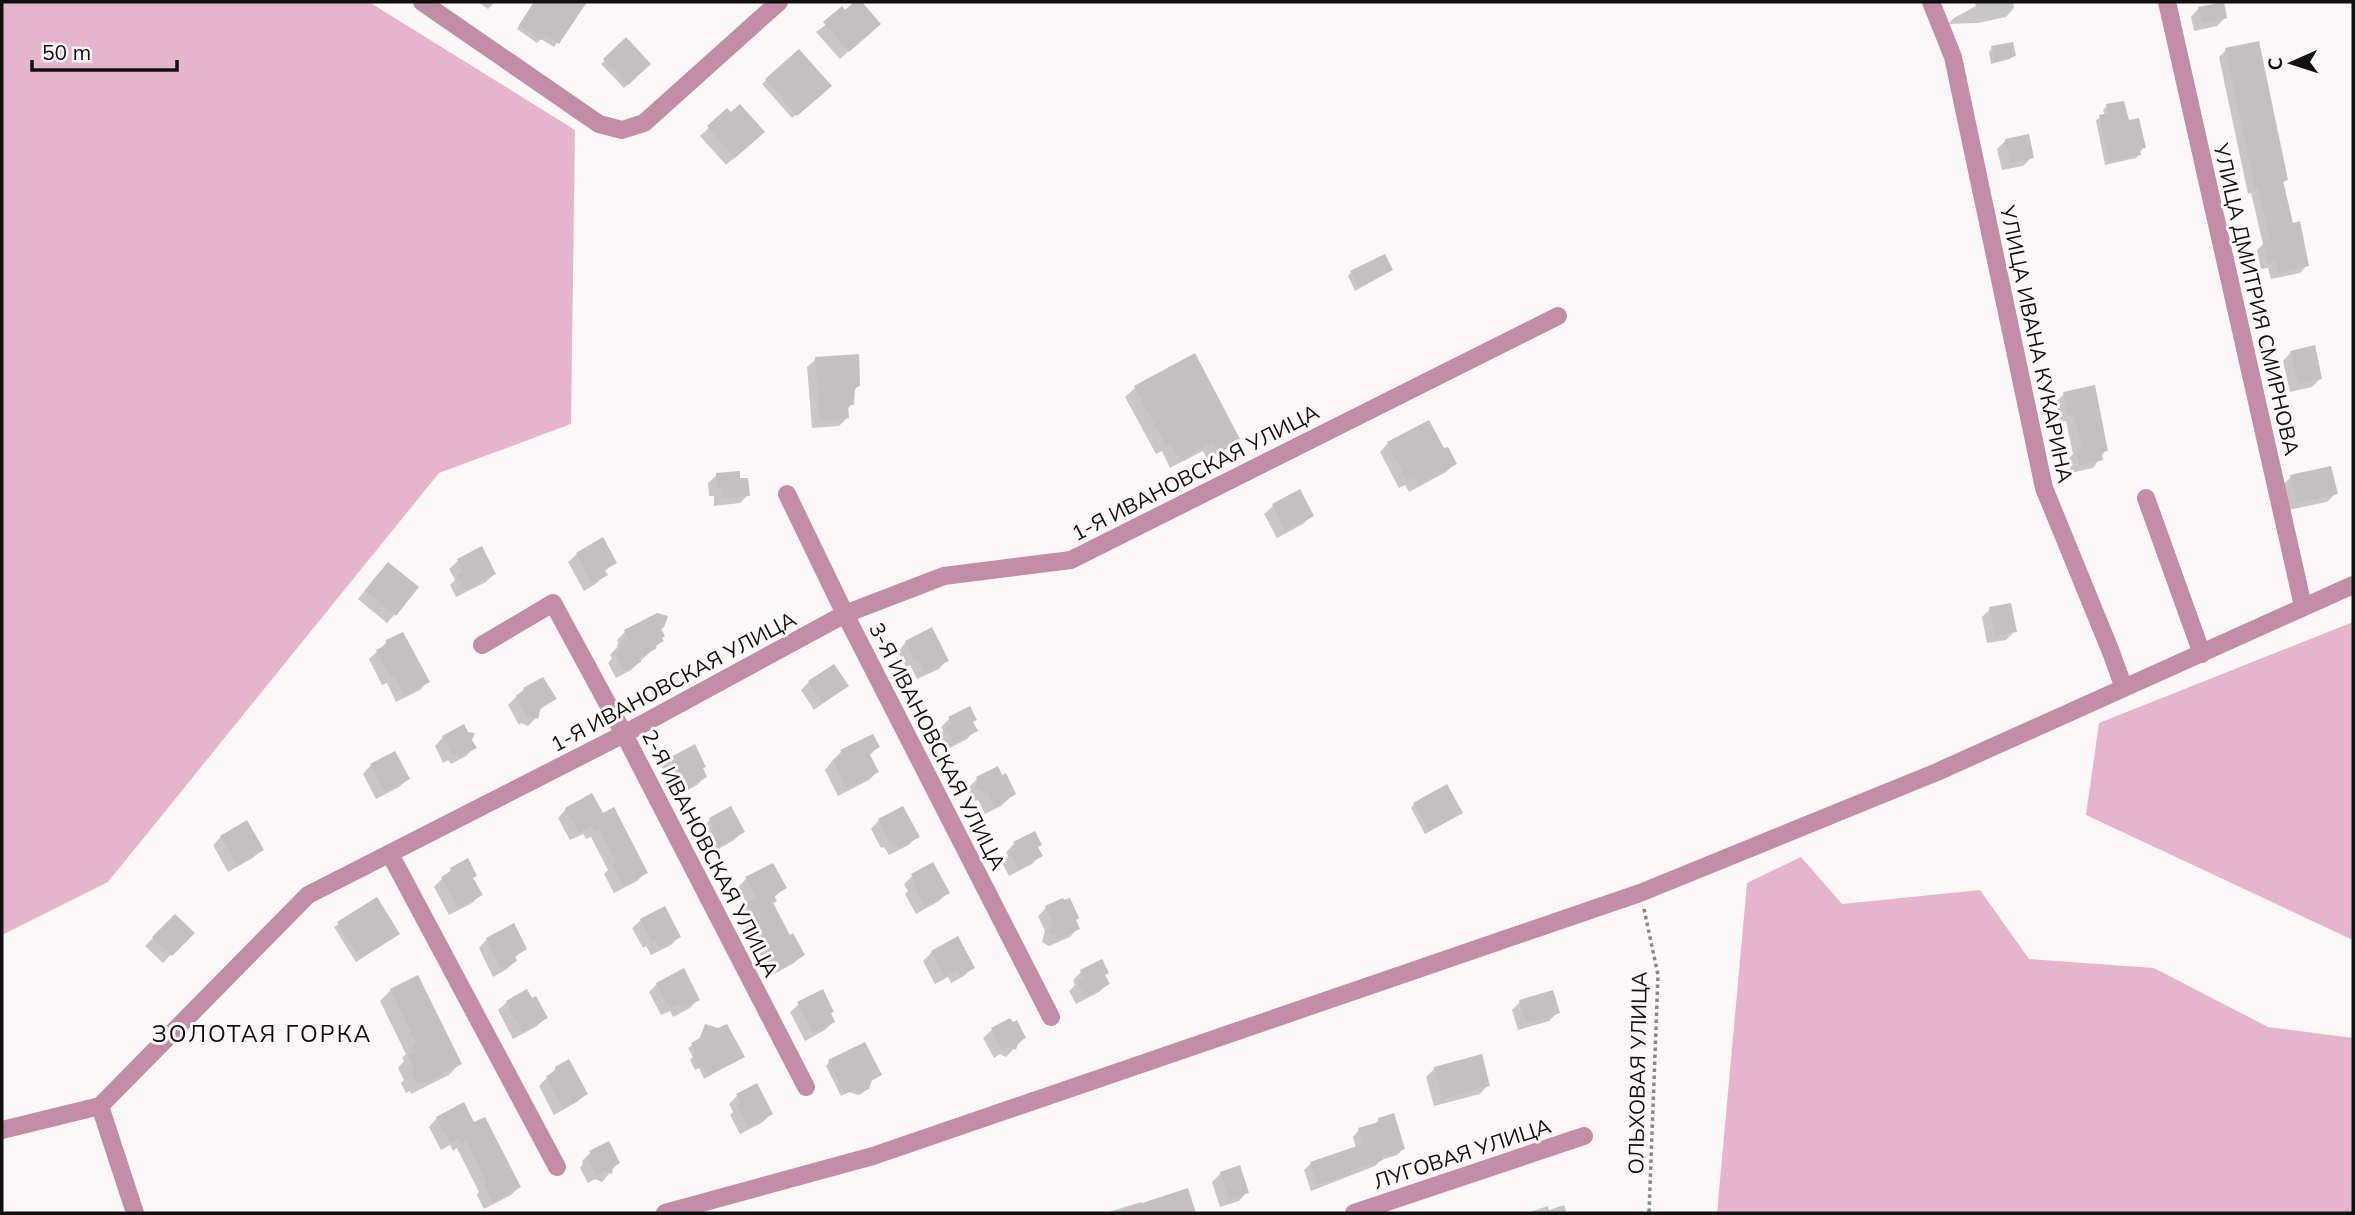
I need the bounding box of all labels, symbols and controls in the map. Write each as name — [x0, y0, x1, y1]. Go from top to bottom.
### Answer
scale bar — [32, 28, 177, 72]
north arrow — [2257, 28, 2327, 98]
text: 50 m — [42, 39, 91, 65]
text: С — [2263, 57, 2287, 71]
street label: УЛИЦА ДМИТРИЯ СМИРНОВА — [2208, 139, 2306, 458]
street label: УЛИЦА ИВАНА КУКАРИНА — [1995, 202, 2079, 486]
street label: 1-Я ИВАНОВСКАЯ УЛИЦА — [1067, 398, 1324, 546]
street label: 1-Я ИВАНОВСКАЯ УЛИЦА — [546, 605, 801, 757]
street label: 3-Я ИВАНОВСКАЯ УЛИЦА — [864, 618, 1012, 875]
street label: 2-Я ИВАНОВСКАЯ УЛИЦА — [637, 725, 785, 982]
street label: ОЛЬХОВАЯ УЛИЦА — [1622, 971, 1652, 1175]
district label: ЗОЛОТАЯ ГОРКА — [152, 1019, 372, 1048]
street label: ЛУГОВАЯ УЛИЦА — [1370, 1112, 1555, 1194]

